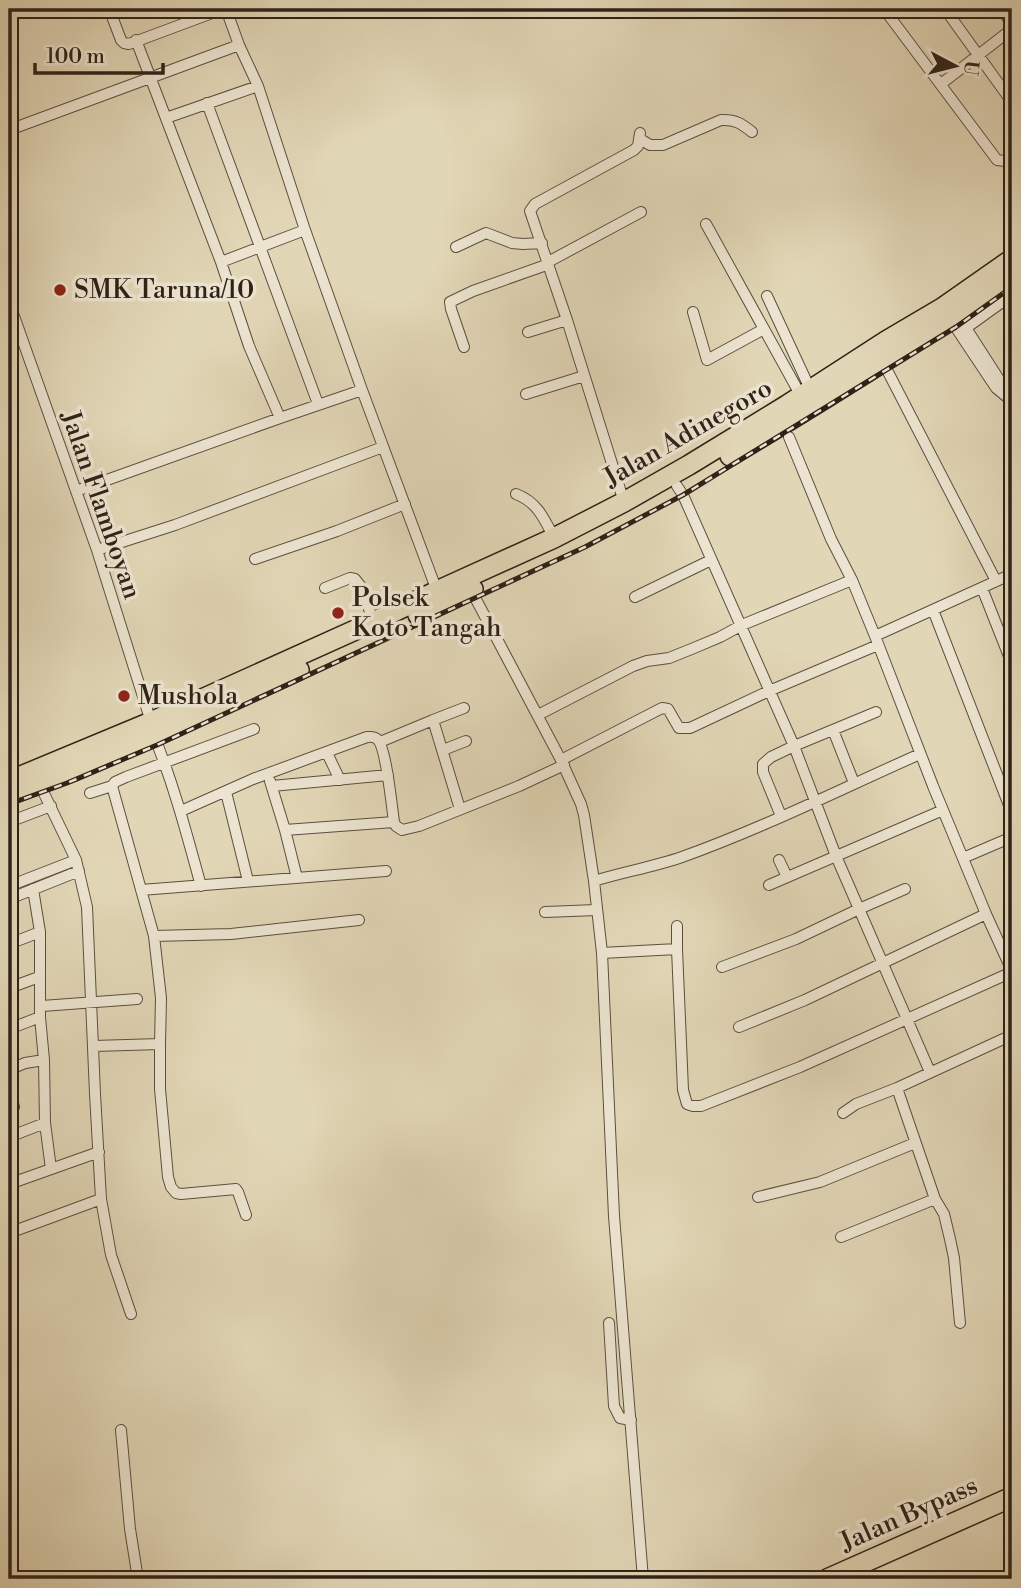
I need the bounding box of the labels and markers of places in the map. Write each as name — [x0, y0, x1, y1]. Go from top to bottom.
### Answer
place label: SMK Taruna/10 — [74, 274, 254, 306]
marker: SMK Taruna/10 — [52, 282, 68, 298]
place label: Polsek Koto Tangah — [352, 582, 502, 644]
marker: Polsek Koto Tangah — [330, 605, 346, 621]
place label: Mushola — [138, 680, 239, 712]
marker: Mushola — [116, 688, 132, 704]

